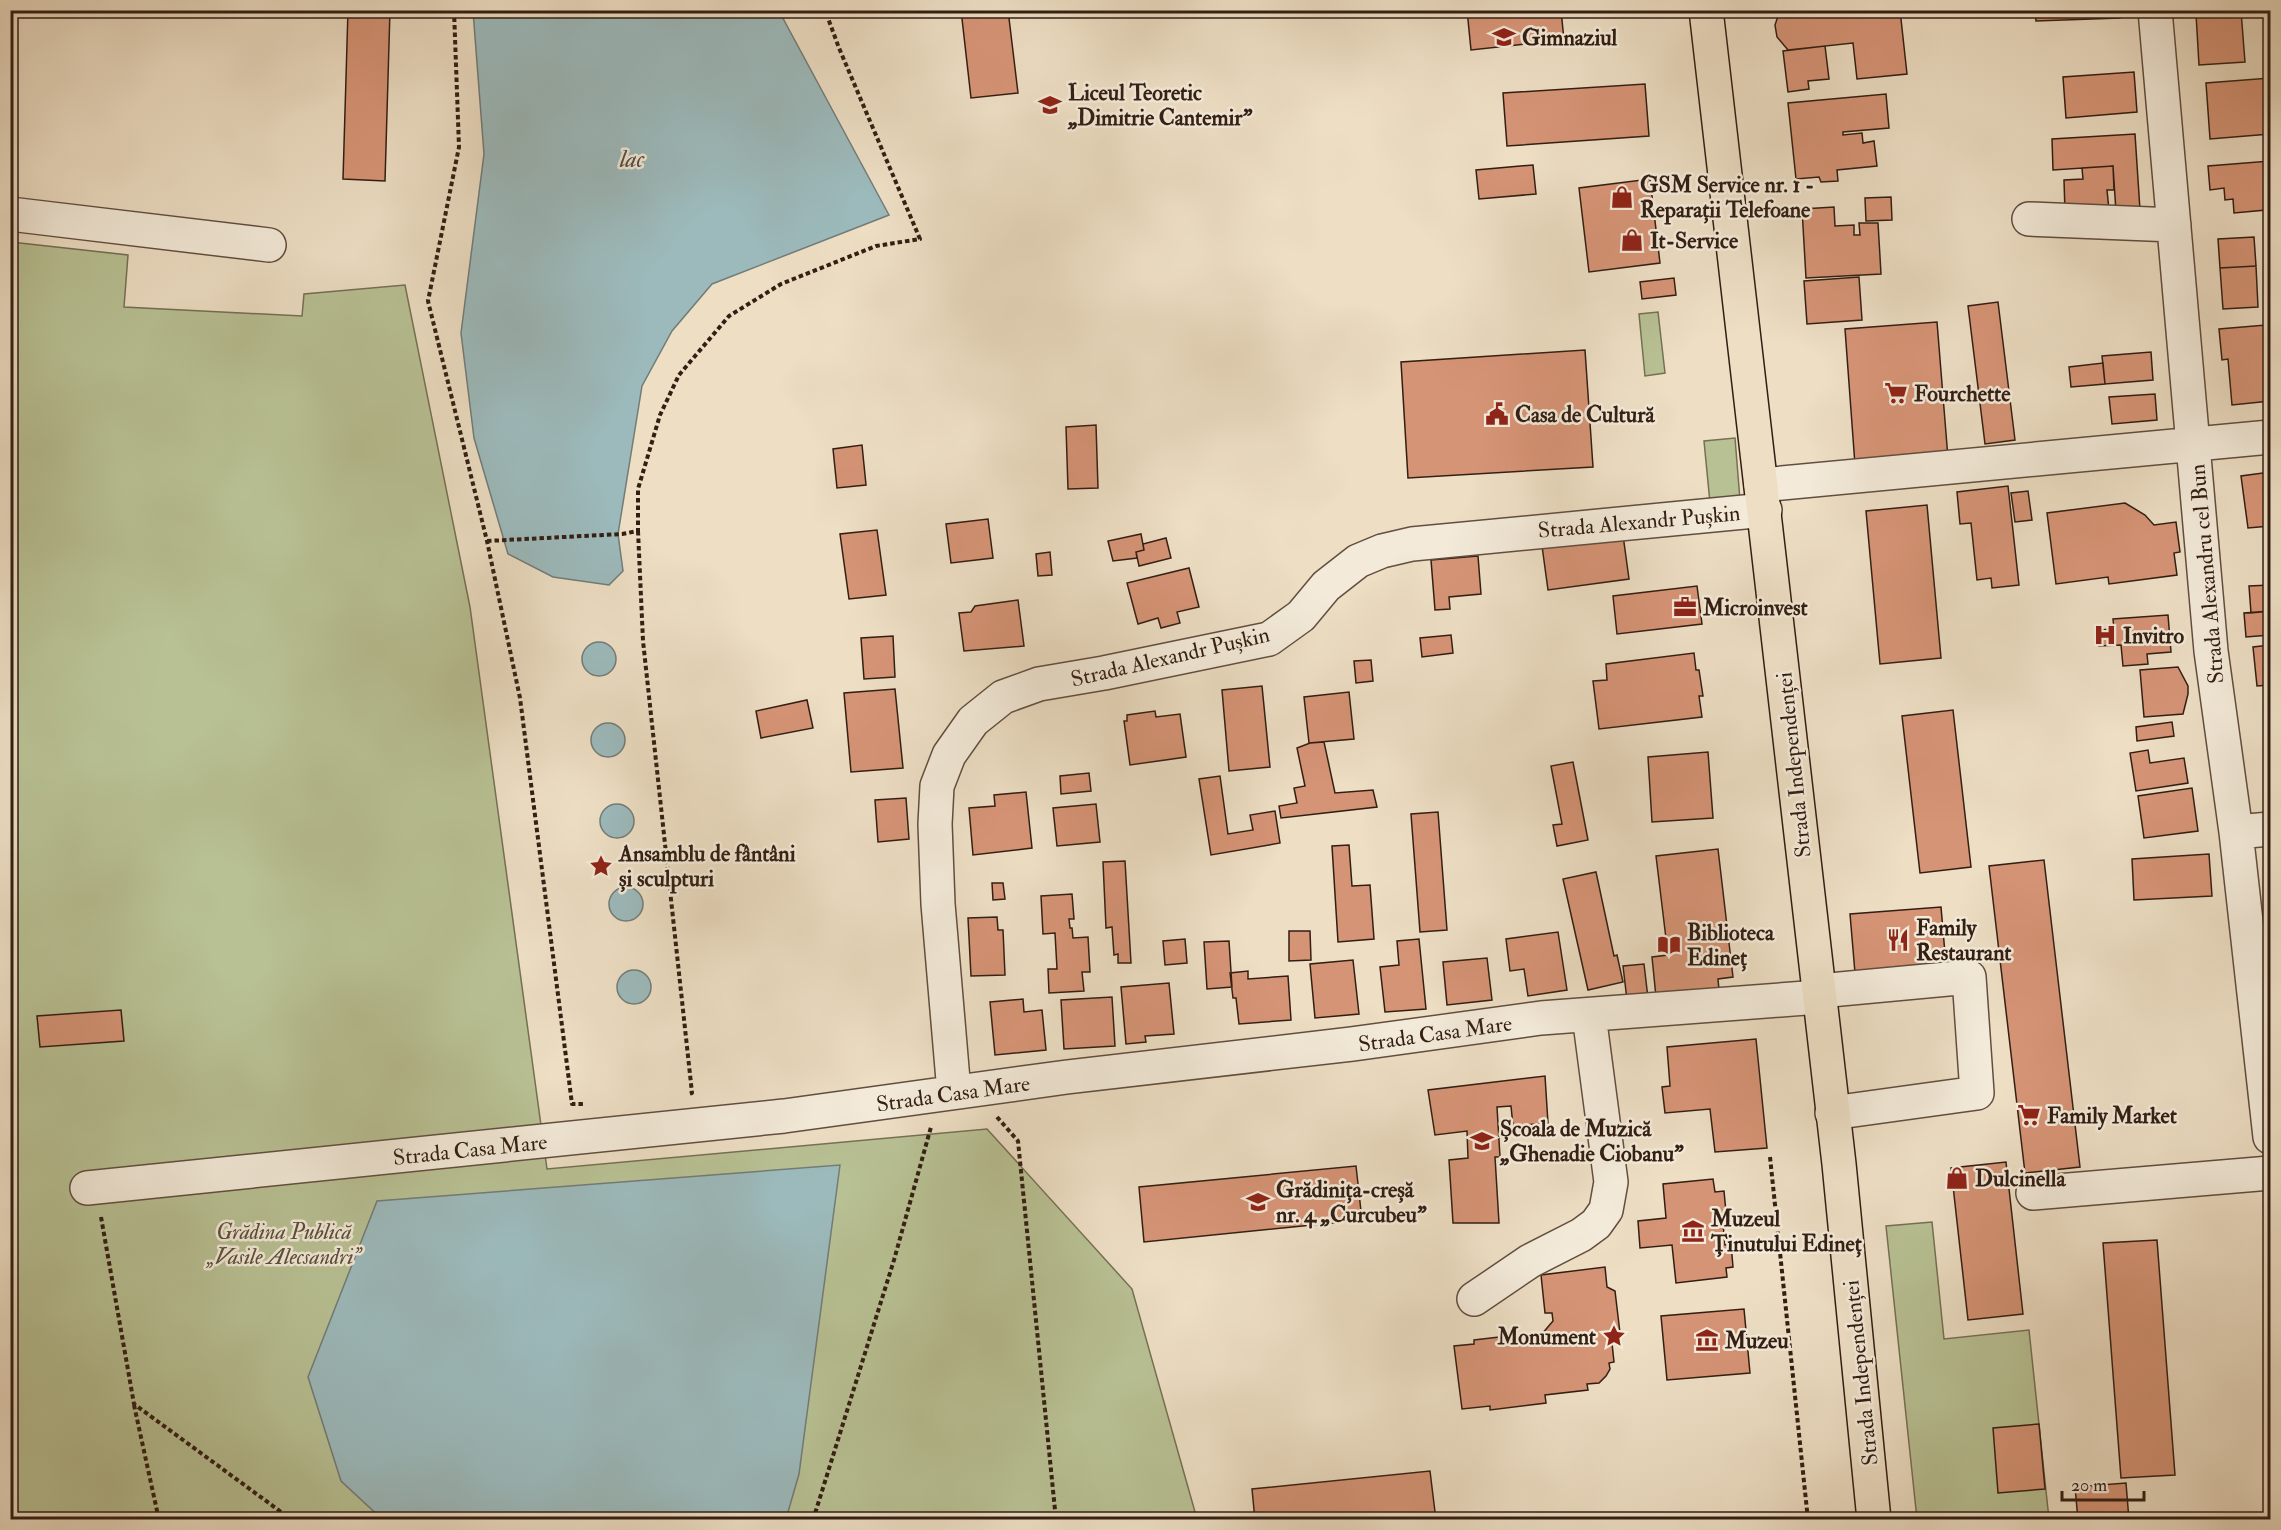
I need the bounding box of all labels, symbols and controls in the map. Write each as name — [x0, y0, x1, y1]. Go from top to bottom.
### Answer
school or university icon: Gimnaziul — [1491, 24, 1517, 50]
place label: Gimnaziul — [1522, 24, 1618, 52]
place label: Liceul Teoretic „Dimitrie Cantemir” — [1067, 79, 1253, 132]
school or university icon: Liceul Teoretic „Dimitrie Cantemir” — [1037, 92, 1063, 118]
water label: lac — [619, 144, 645, 175]
place label: GSM Service nr. 1 - Reparații Telefoane — [1640, 171, 1814, 225]
shop icon: GSM Service nr. 1 - Reparații Telefoane — [1609, 184, 1635, 210]
shop icon: It-Service — [1619, 227, 1645, 253]
place label: It-Service — [1650, 227, 1739, 255]
supermarket icon: Fourchette — [1883, 380, 1909, 406]
place label: Fourchette — [1914, 380, 2011, 408]
public building icon: Casa de Cultură — [1484, 401, 1510, 427]
place label: Casa de Cultură — [1515, 401, 1655, 429]
street label: Strada Alexandru cel Bun — [2183, 463, 2231, 685]
street label: Strada Alexandr Pușkin — [1537, 499, 1741, 545]
office icon: Microinvest — [1672, 594, 1698, 620]
place label: Microinvest — [1702, 594, 1808, 622]
street label: Strada Alexandr Pușkin — [1068, 620, 1272, 693]
hospital icon: Invitro — [2092, 622, 2118, 648]
place label: Invitro — [2123, 622, 2184, 650]
street label: Strada Independenței — [1770, 670, 1819, 859]
place label: Ansamblu de fântâni și sculpturi — [618, 840, 796, 894]
place icon: Ansamblu de fântâni și sculpturi — [588, 853, 614, 879]
place label: Family Restaurant — [1916, 914, 2012, 967]
place label: Biblioteca Edineț — [1687, 919, 1775, 972]
restaurant icon: Family Restaurant — [1885, 927, 1911, 953]
library icon: Biblioteca Edineț — [1656, 932, 1682, 958]
street label: Strada Casa Mare — [1356, 1009, 1514, 1059]
street label: Strada Casa Mare — [874, 1069, 1032, 1119]
supermarket icon: Family Market — [2016, 1102, 2042, 1128]
place label: Family Market — [2047, 1102, 2178, 1131]
place label: Școala de Muzică „Ghenadie Ciobanu” — [1499, 1115, 1684, 1168]
street label: Strada Casa Mare — [392, 1128, 549, 1172]
school or university icon: Școala de Muzică „Ghenadie Ciobanu” — [1469, 1128, 1495, 1154]
shop icon: Dulcinella — [1944, 1165, 1970, 1191]
place label: Dulcinella — [1975, 1165, 2066, 1193]
place label: Grădinița-creșă nr. 4 „Curcubeu” — [1276, 1176, 1427, 1229]
school or university icon: Grădinița-creșă nr. 4 „Curcubeu” — [1245, 1189, 1271, 1215]
place label: Muzeul Ținutului Edineț — [1710, 1205, 1863, 1258]
park label: Grădina Publică „Vasile Alecsandri” — [205, 1218, 363, 1271]
museum icon: Muzeul Ținutului Edineț — [1680, 1218, 1706, 1244]
street label: Strada Independenței — [1837, 1278, 1886, 1467]
place label: Monument — [1496, 1323, 1597, 1351]
place icon: Monument — [1601, 1323, 1627, 1349]
museum icon: Muzeu — [1694, 1327, 1720, 1353]
place label: Muzeu — [1724, 1327, 1789, 1355]
scale bar — [2062, 1464, 2144, 1502]
text: 20 m — [2071, 1474, 2107, 1497]

